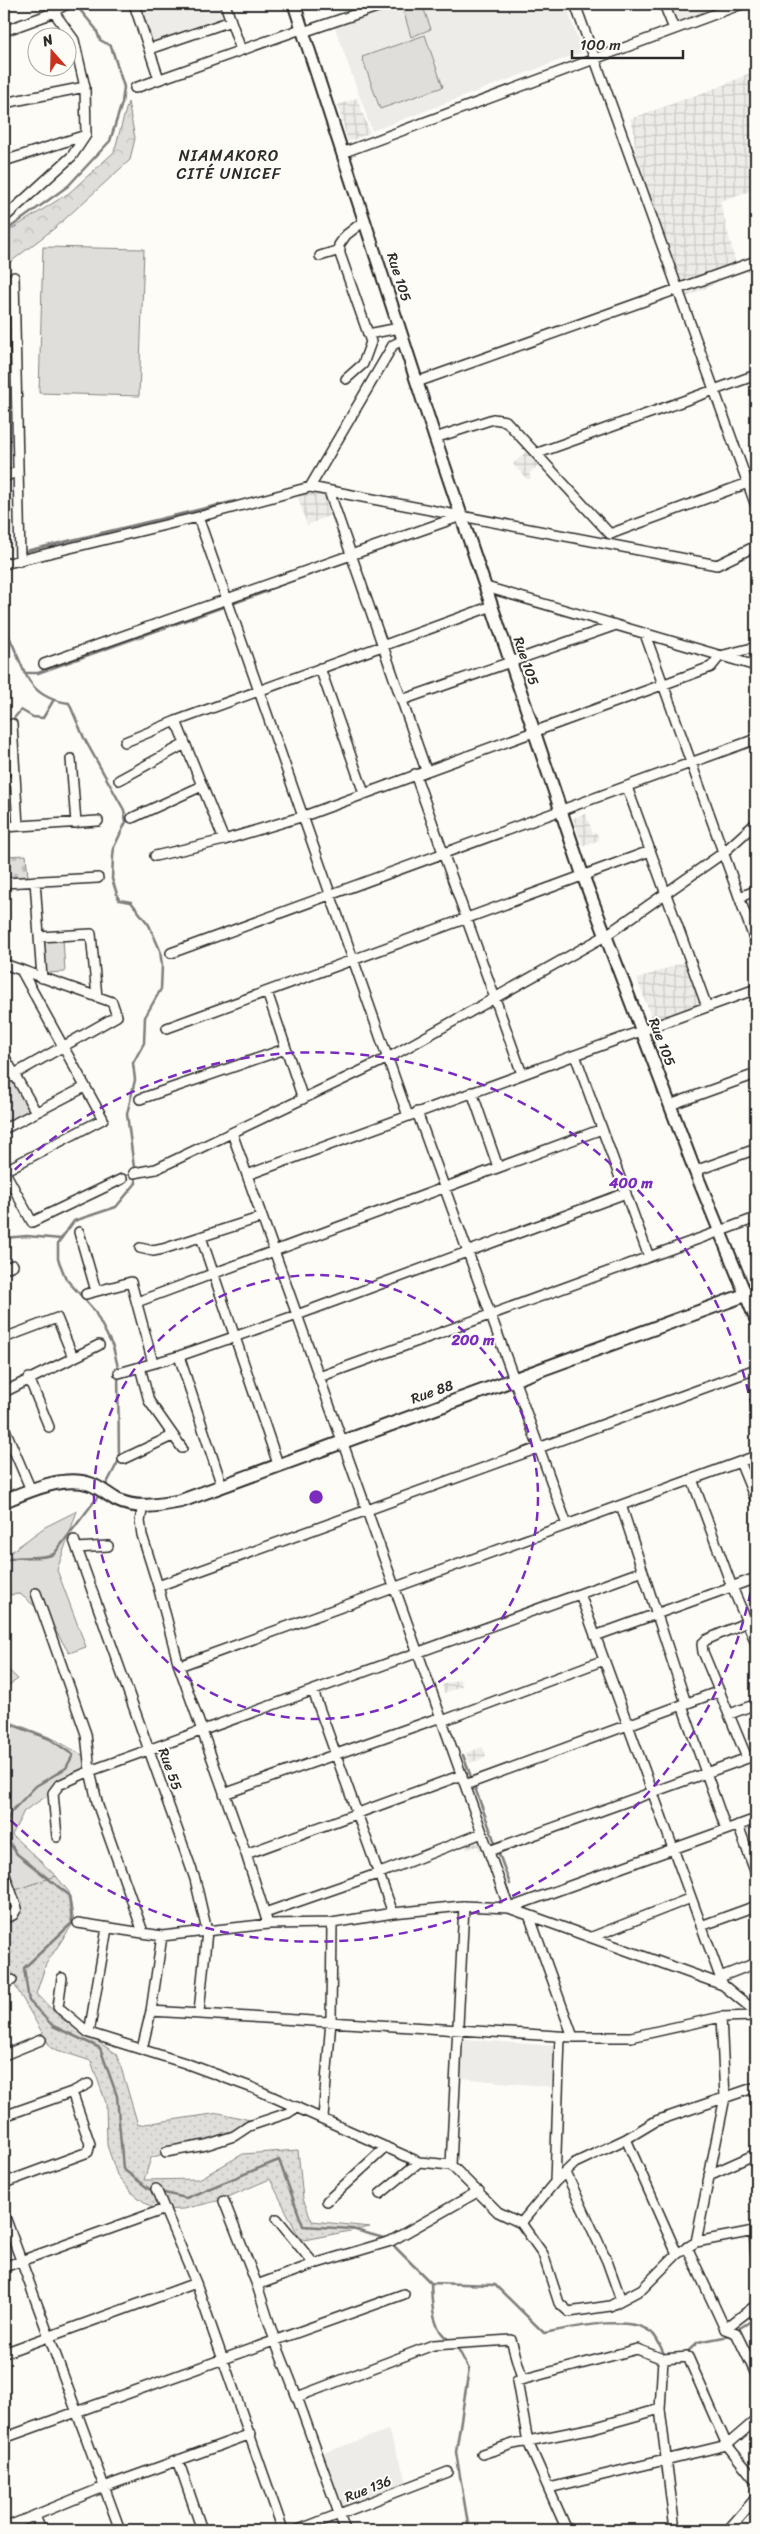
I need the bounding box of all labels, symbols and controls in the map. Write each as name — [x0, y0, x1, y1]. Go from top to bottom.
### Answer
text: N — [38, 27, 57, 54]
north arrow — [28, 28, 78, 78]
scale bar — [572, 28, 684, 60]
text: 100 m — [580, 32, 621, 58]
district label: NIAMAKORO CITÉ UNICEF — [177, 141, 282, 188]
street label: Rue 105 — [379, 249, 419, 305]
street label: Rue 105 — [506, 633, 546, 689]
street label: Rue 105 — [641, 1014, 683, 1070]
text: 400 m — [608, 1170, 653, 1196]
text: 200 m — [450, 1327, 495, 1353]
street label: Rue 88 — [407, 1373, 457, 1411]
centre of rings — [307, 1488, 325, 1506]
street label: Rue 55 — [151, 1744, 189, 1794]
street label: Rue 136 — [341, 2469, 395, 2509]

